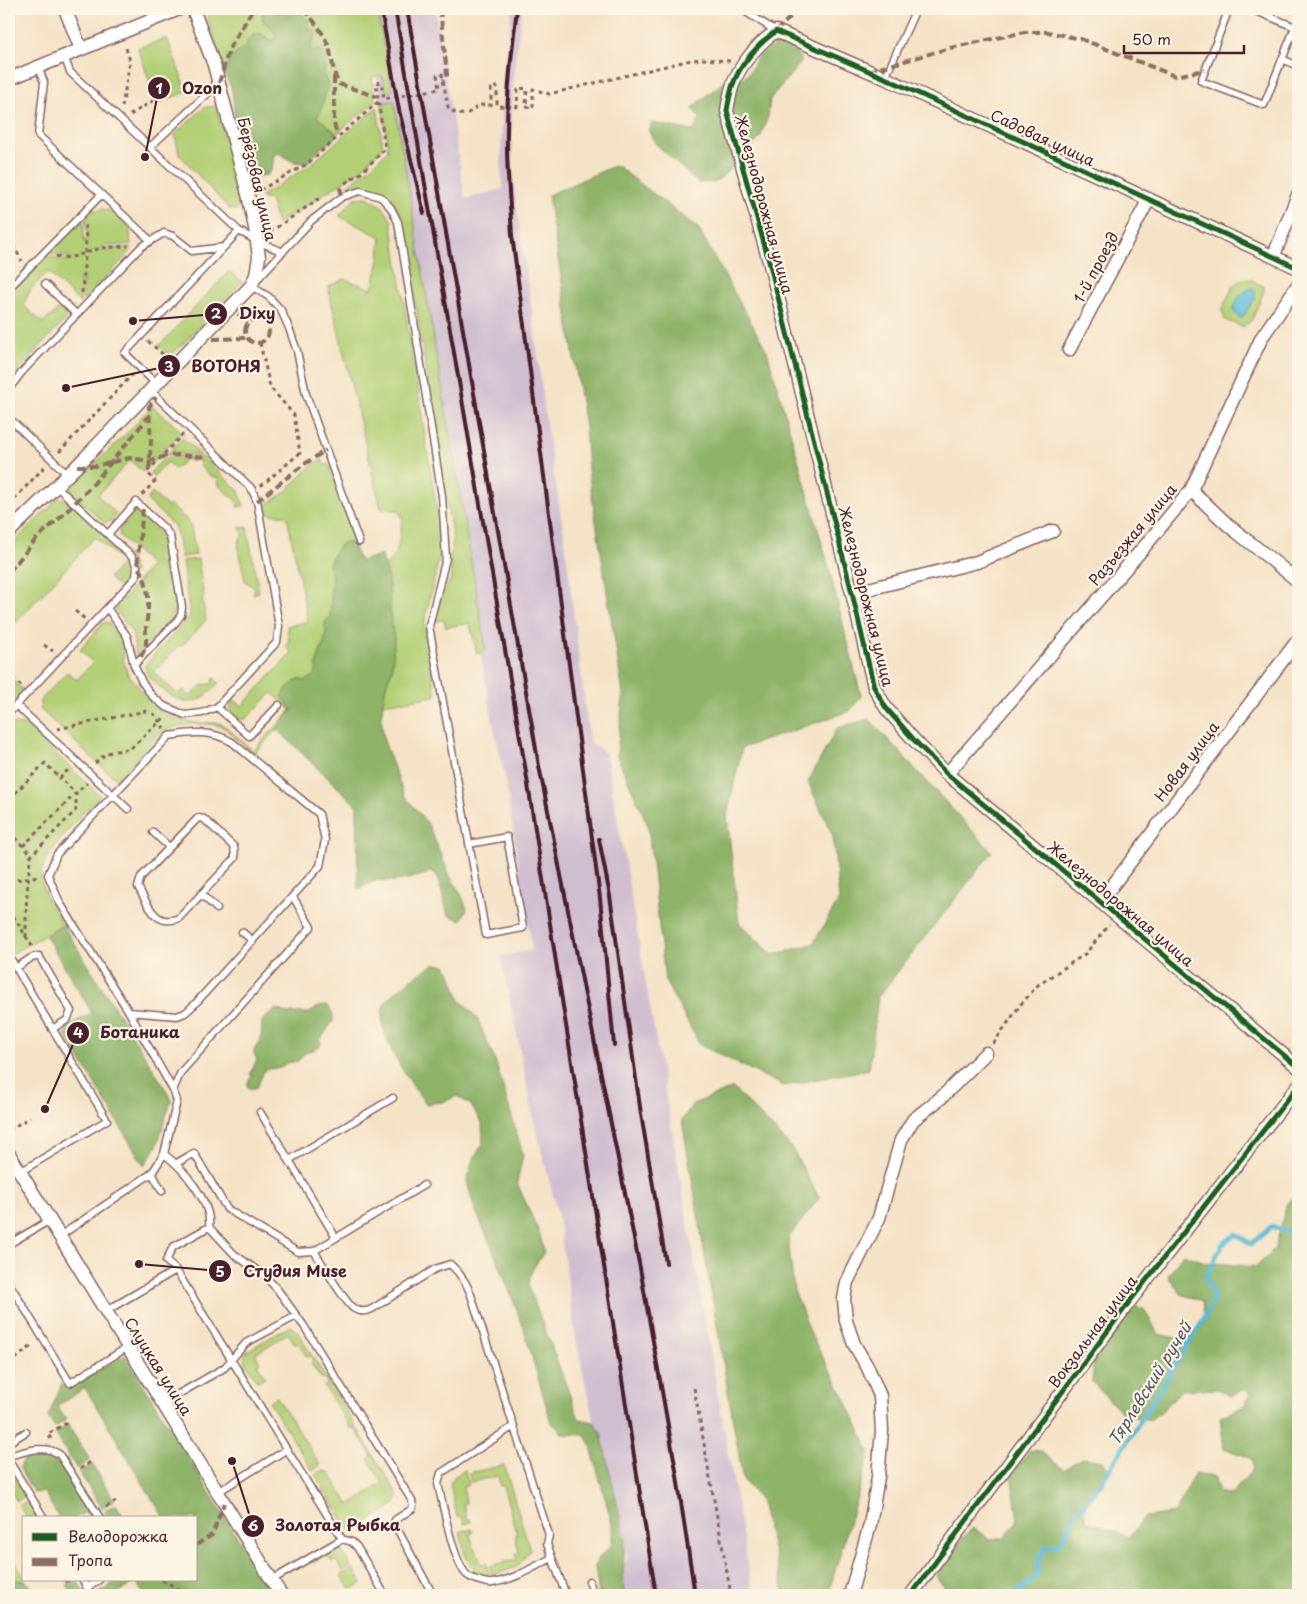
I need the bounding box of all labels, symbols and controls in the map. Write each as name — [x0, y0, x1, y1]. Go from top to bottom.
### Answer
scale bar — [1124, 22, 1244, 54]
text: 50 m — [1132, 27, 1171, 50]
callout: Ozon — [147, 73, 232, 104]
text: Ozon — [182, 75, 222, 99]
text: 1 — [155, 76, 163, 99]
street label: Садовая улица — [987, 103, 1100, 172]
street label: Железнодорожная улица — [730, 112, 800, 297]
street label: Берёзовая улица — [233, 115, 284, 244]
street label: 1-й проезд — [1067, 227, 1123, 307]
callout: Dixy — [204, 298, 285, 329]
text: Dixy — [239, 300, 275, 324]
text: 2 — [211, 301, 222, 324]
callout: ВОТОНЯ — [156, 351, 271, 382]
text: ВОТОНЯ — [191, 353, 261, 377]
text: 3 — [164, 354, 174, 377]
street label: Разъезжая улица — [1082, 478, 1182, 590]
street label: Железнодорожная улица — [833, 503, 901, 689]
street label: Новая улица — [1148, 716, 1224, 806]
street label: Железнодорожная улица — [1043, 835, 1200, 972]
callout: Ботаника — [65, 1017, 190, 1048]
text: Ботаника — [100, 1019, 180, 1043]
text: 4 — [73, 1020, 83, 1043]
callout: Студия Muse — [208, 1256, 357, 1287]
text: Студия Muse — [243, 1258, 347, 1282]
text: 5 — [215, 1259, 225, 1282]
street label: Вокзальная улица — [1042, 1269, 1142, 1392]
street label: Слуцкая улица — [119, 1312, 199, 1420]
water label: Тярлевский ручей — [1101, 1315, 1197, 1449]
callout: Золотая Рыбка — [240, 1510, 410, 1541]
text: Золотая Рыбка — [274, 1512, 401, 1536]
text: 6 — [248, 1513, 259, 1536]
legend — [22, 1516, 198, 1582]
text: Велодорожка — [68, 1524, 169, 1547]
text: Тропа — [68, 1548, 113, 1571]

